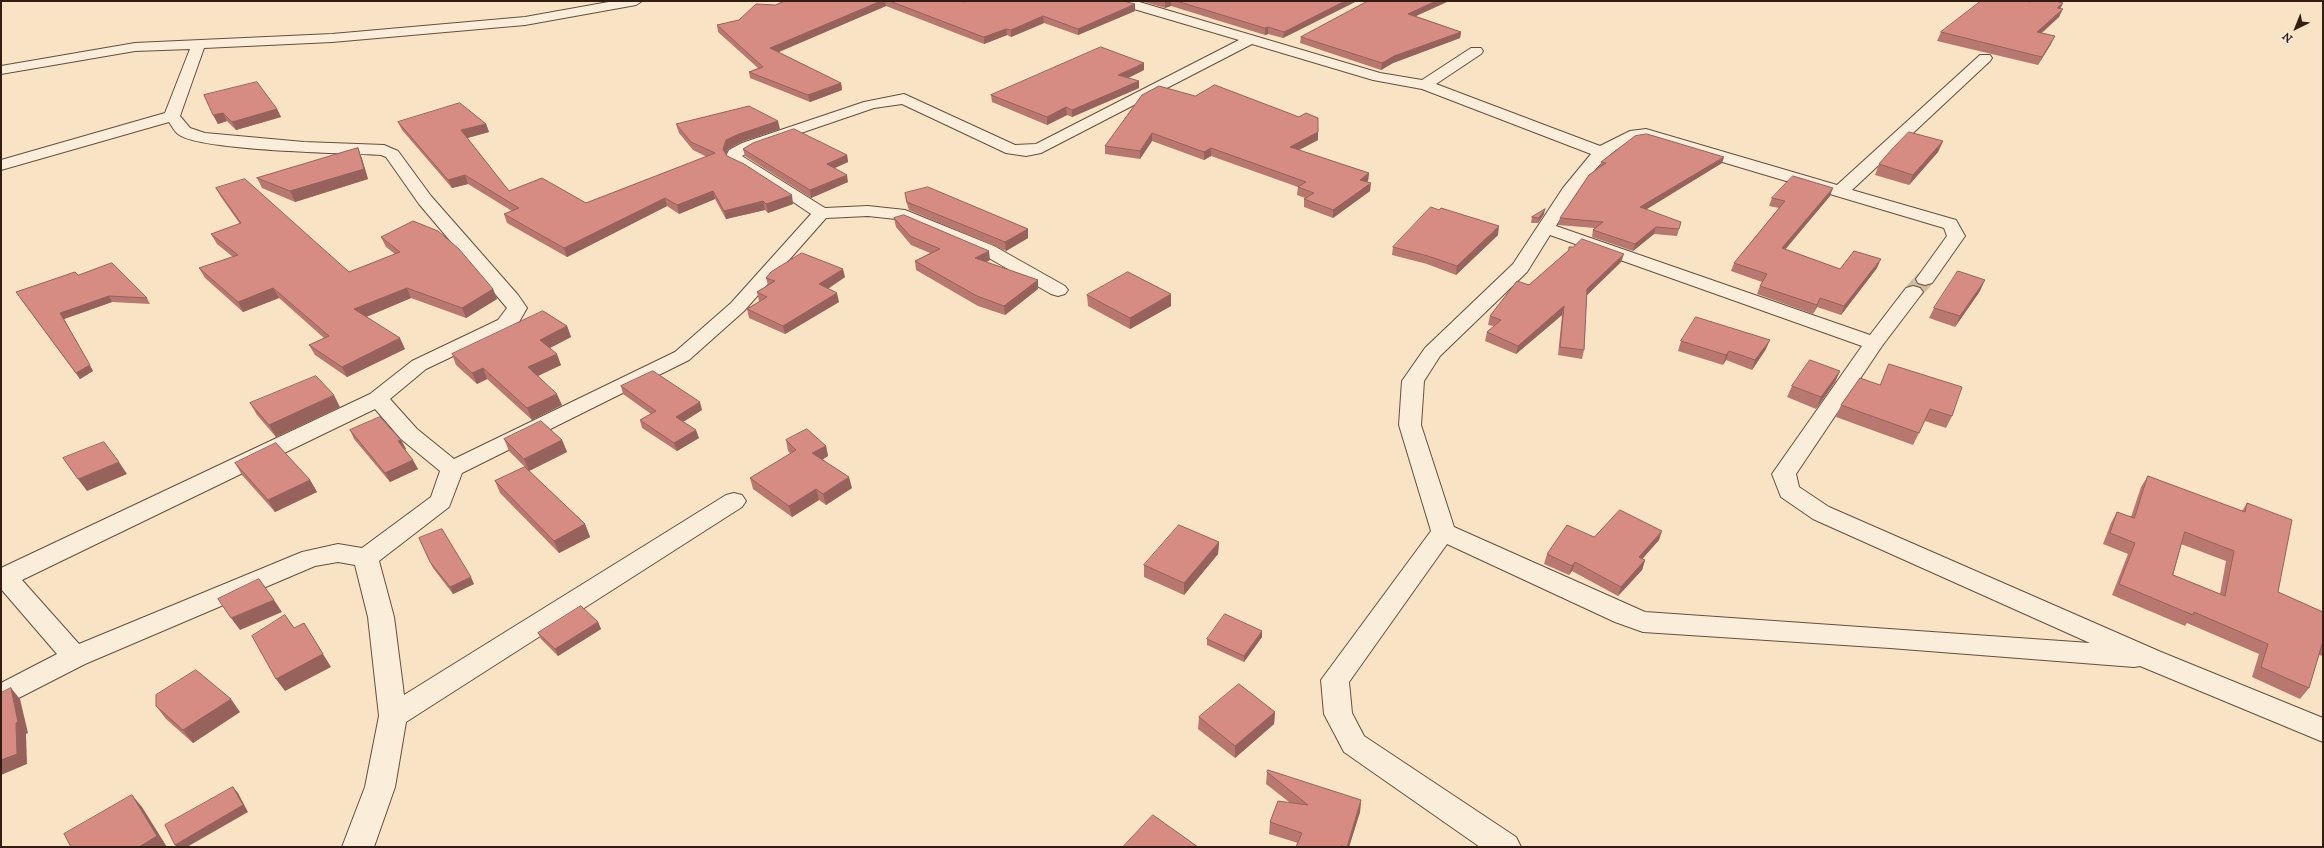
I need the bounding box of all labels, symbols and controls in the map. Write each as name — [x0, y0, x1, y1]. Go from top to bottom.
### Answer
north arrow — [2276, 8, 2316, 48]
text: N — [2280, 29, 2296, 45]

